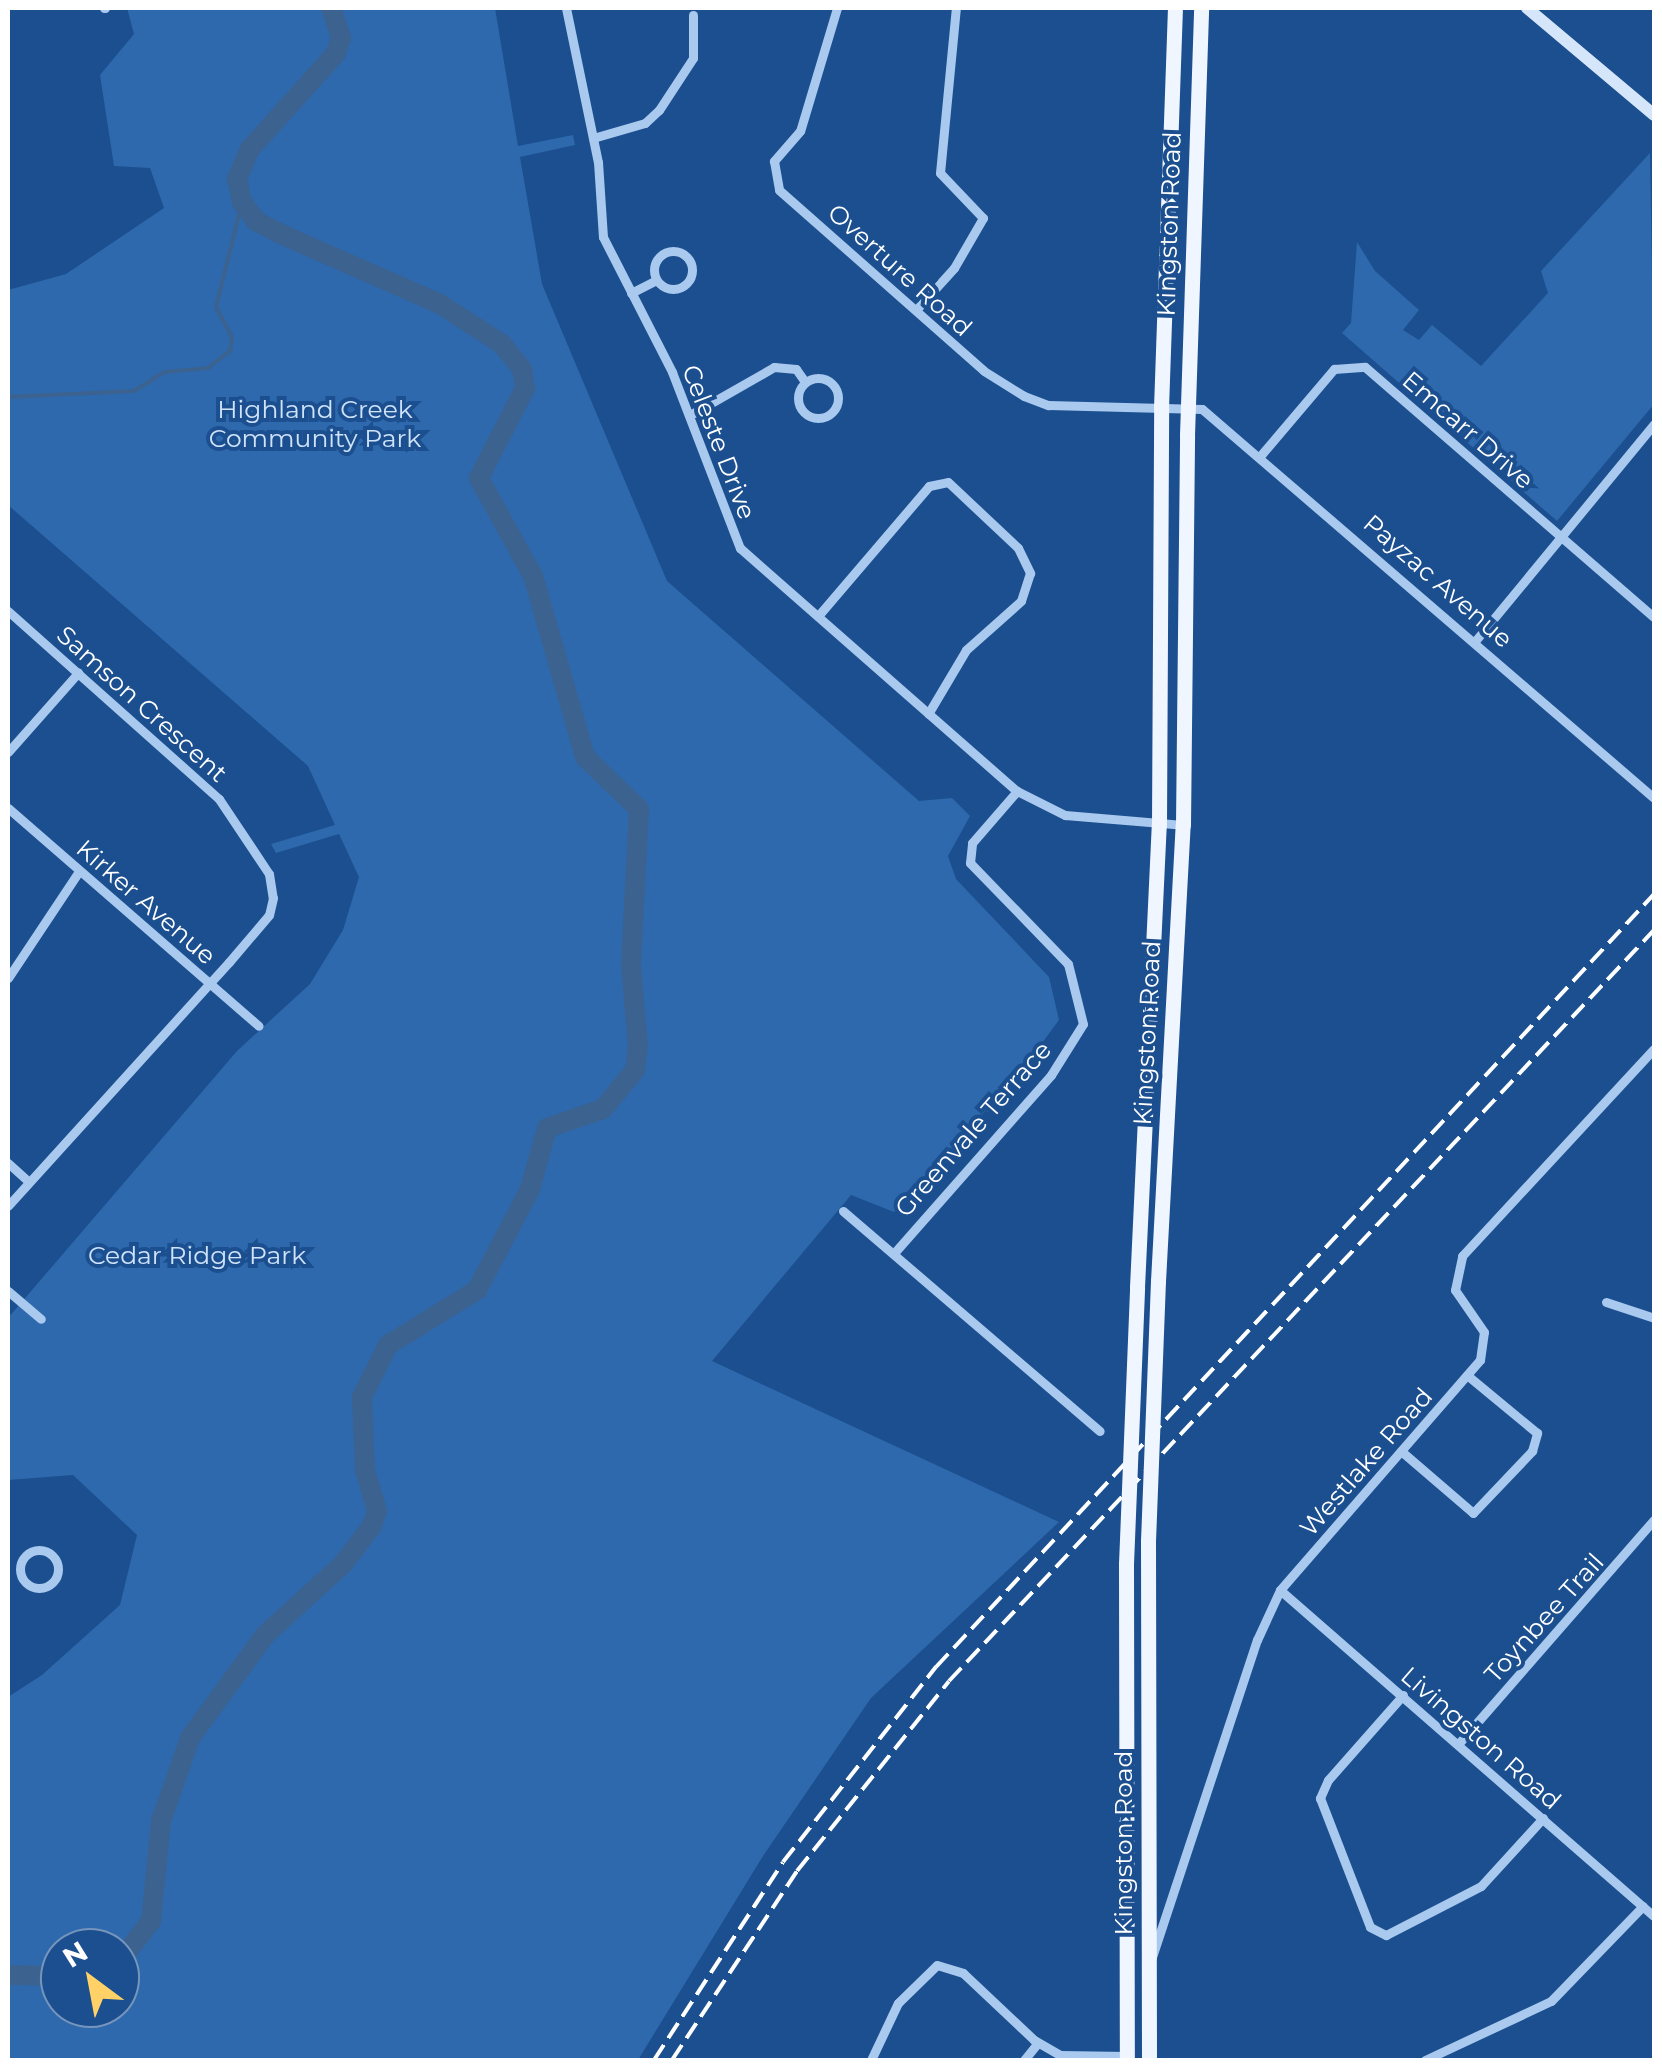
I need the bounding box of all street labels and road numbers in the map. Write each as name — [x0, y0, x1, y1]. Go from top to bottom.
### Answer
street label: Kingston Road — [1151, 131, 1187, 317]
street label: Overture Road — [822, 198, 978, 342]
street label: Celeste Drive — [676, 360, 762, 524]
street label: Emcarr Drive — [1396, 365, 1540, 495]
street label: Payzac Avenue — [1357, 508, 1519, 654]
street label: Samson Crescent — [51, 620, 233, 788]
street label: Kirker Avenue — [70, 833, 222, 971]
street label: Kingston Road — [1127, 940, 1167, 1126]
street label: Greenvale Terrace — [889, 1035, 1057, 1223]
street label: Westlake Road — [1293, 1382, 1439, 1542]
street label: Toynbee Trail — [1478, 1547, 1610, 1689]
street label: Livingston Road — [1395, 1660, 1567, 1816]
street label: Kingston Road — [1108, 1751, 1138, 1935]

